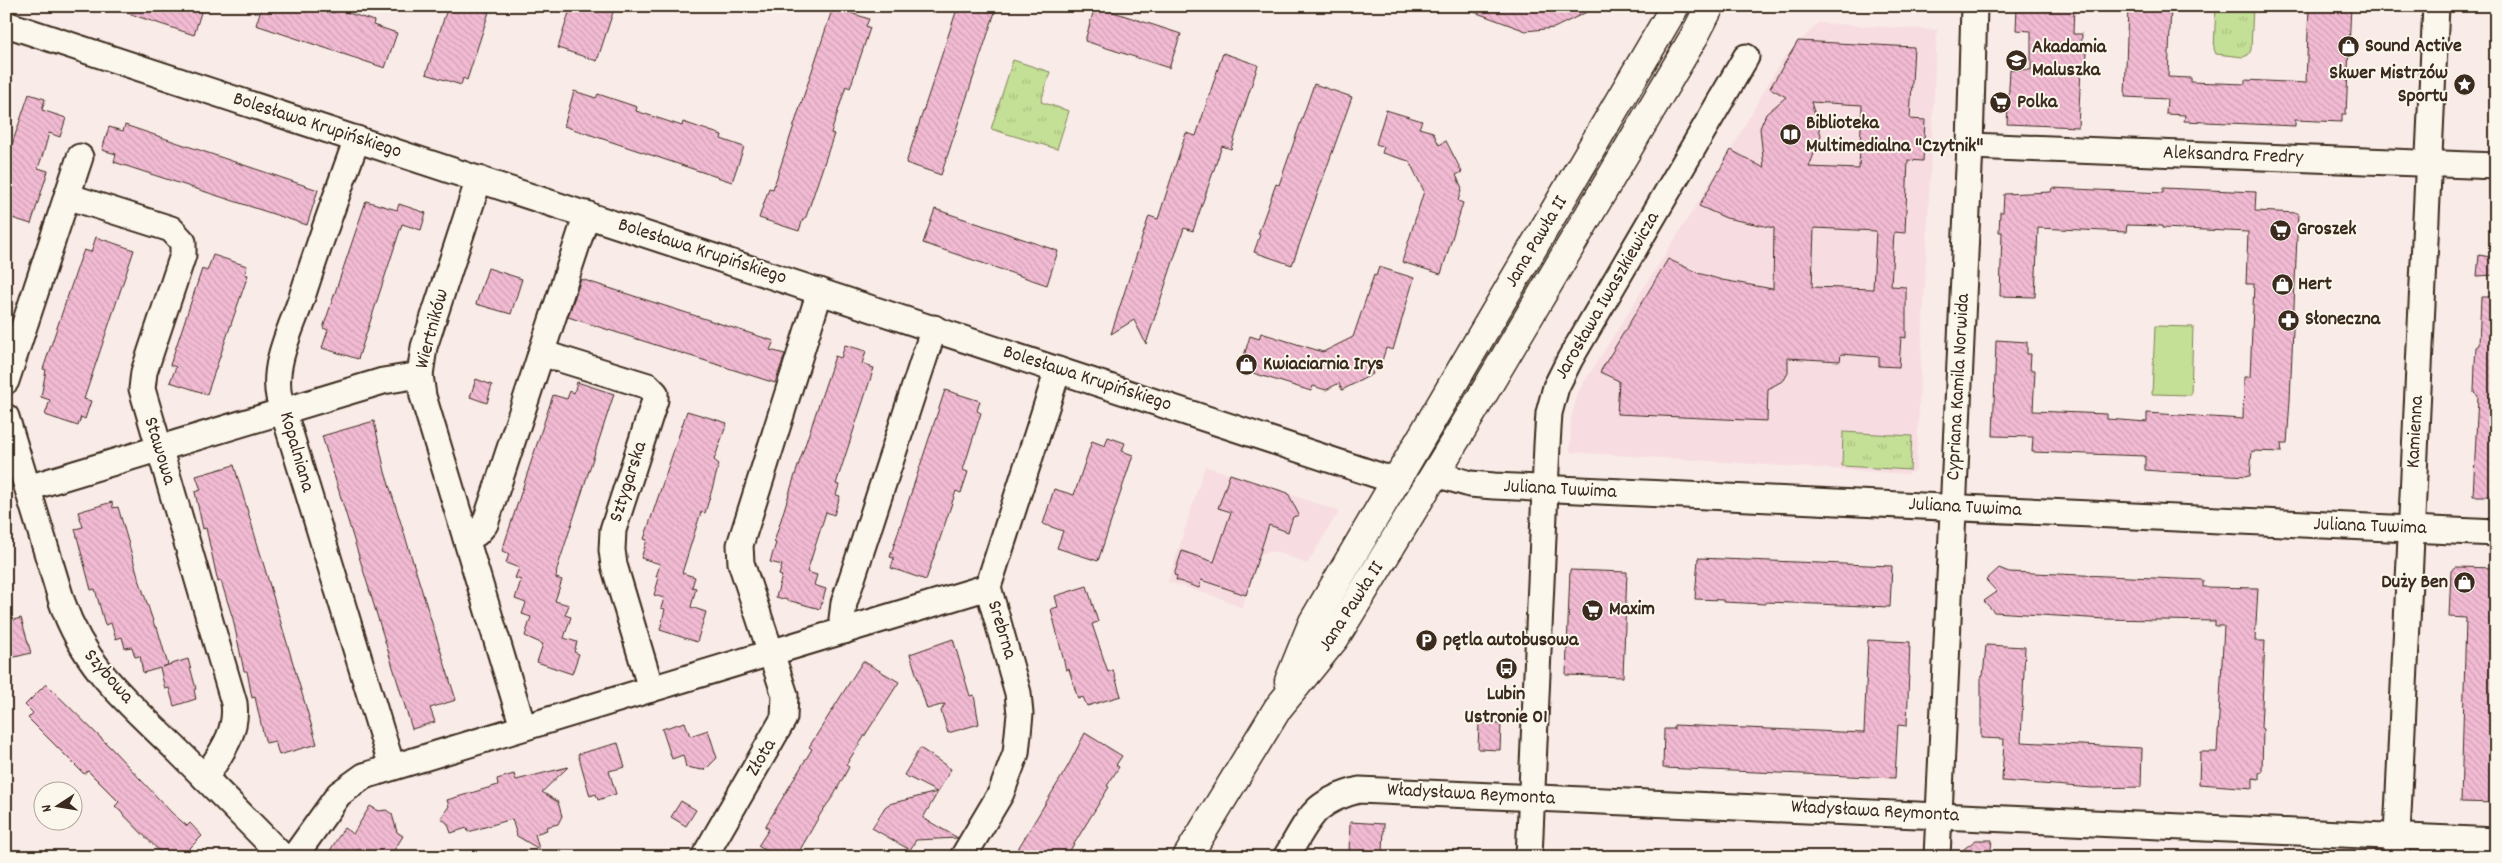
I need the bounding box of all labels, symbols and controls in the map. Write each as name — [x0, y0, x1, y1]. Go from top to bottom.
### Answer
place label: Sound Active — [2365, 33, 2462, 61]
place label: Akadamia Maluszka — [2032, 34, 2107, 85]
shop icon: Sound Active — [2337, 35, 2361, 59]
school or university icon: Akadamia Maluszka — [2004, 48, 2028, 72]
place label: Skwer Mistrzów Sportu — [2329, 60, 2448, 111]
place icon: Skwer Mistrzów Sportu — [2452, 73, 2476, 97]
street label: Bolesława Krupińskiego — [229, 86, 405, 167]
place label: Polka — [2017, 89, 2058, 117]
supermarket icon: Polka — [1989, 91, 2013, 115]
place label: Biblioteka Multimedialna "Czytnik" — [1806, 110, 1983, 161]
library icon: Biblioteka Multimedialna "Czytnik" — [1778, 123, 1802, 147]
street label: Aleksandra Fredry — [2162, 140, 2305, 172]
street label: Jana Pawła II — [1499, 191, 1575, 293]
street label: Jarosława Iwaszkiewicza — [1549, 206, 1668, 385]
street label: Bolesława Krupińskiego — [614, 212, 790, 293]
place label: Groszek — [2297, 216, 2356, 244]
supermarket icon: Groszek — [2269, 218, 2293, 242]
place label: Hert — [2298, 271, 2332, 299]
shop icon: Hert — [2270, 273, 2294, 297]
street label: Wiertników — [409, 286, 457, 372]
street label: Cypriana Kamila Norwida — [1940, 292, 1978, 481]
place label: Słoneczna — [2305, 306, 2381, 334]
pharmacy icon: Słoneczna — [2277, 308, 2301, 332]
street label: Bolesława Krupińskiego — [999, 339, 1175, 420]
place label: Kwiaciarnia Irys — [1263, 351, 1384, 379]
shop icon: Kwiaciarnia Irys — [1235, 353, 1259, 377]
street label: Kamienna — [2400, 394, 2432, 469]
street label: Kopalniana — [271, 409, 321, 496]
street label: Stawowa — [135, 414, 183, 489]
street label: Sztygarska — [603, 437, 655, 526]
street label: Juliana Tuwima — [1503, 473, 1618, 507]
street label: Juliana Tuwima — [1908, 491, 2023, 525]
street label: Juliana Tuwima — [2313, 511, 2428, 543]
street label: Jana Pawła II — [1312, 556, 1392, 658]
place label: Duży Ben — [2381, 569, 2448, 597]
shop icon: Duży Ben — [2452, 571, 2476, 595]
place label: Maxim — [1609, 596, 1655, 624]
street label: Srebrna — [979, 597, 1023, 663]
supermarket icon: Maxim — [1581, 598, 1605, 622]
place label: pętla autobusowa — [1443, 627, 1579, 655]
parking icon: pętla autobusowa — [1415, 629, 1439, 653]
street label: Szybowa — [76, 644, 140, 711]
bus stop icon: Lubin Ustronie 01 — [1494, 657, 1518, 681]
place label: Lubin Ustronie 01 — [1464, 681, 1548, 732]
street label: Złota — [740, 733, 785, 782]
street label: Władysława Reymonta — [1386, 777, 1556, 813]
north arrow — [32, 780, 82, 830]
street label: Władysława Reymonta — [1790, 794, 1960, 830]
text: N — [37, 803, 58, 814]

